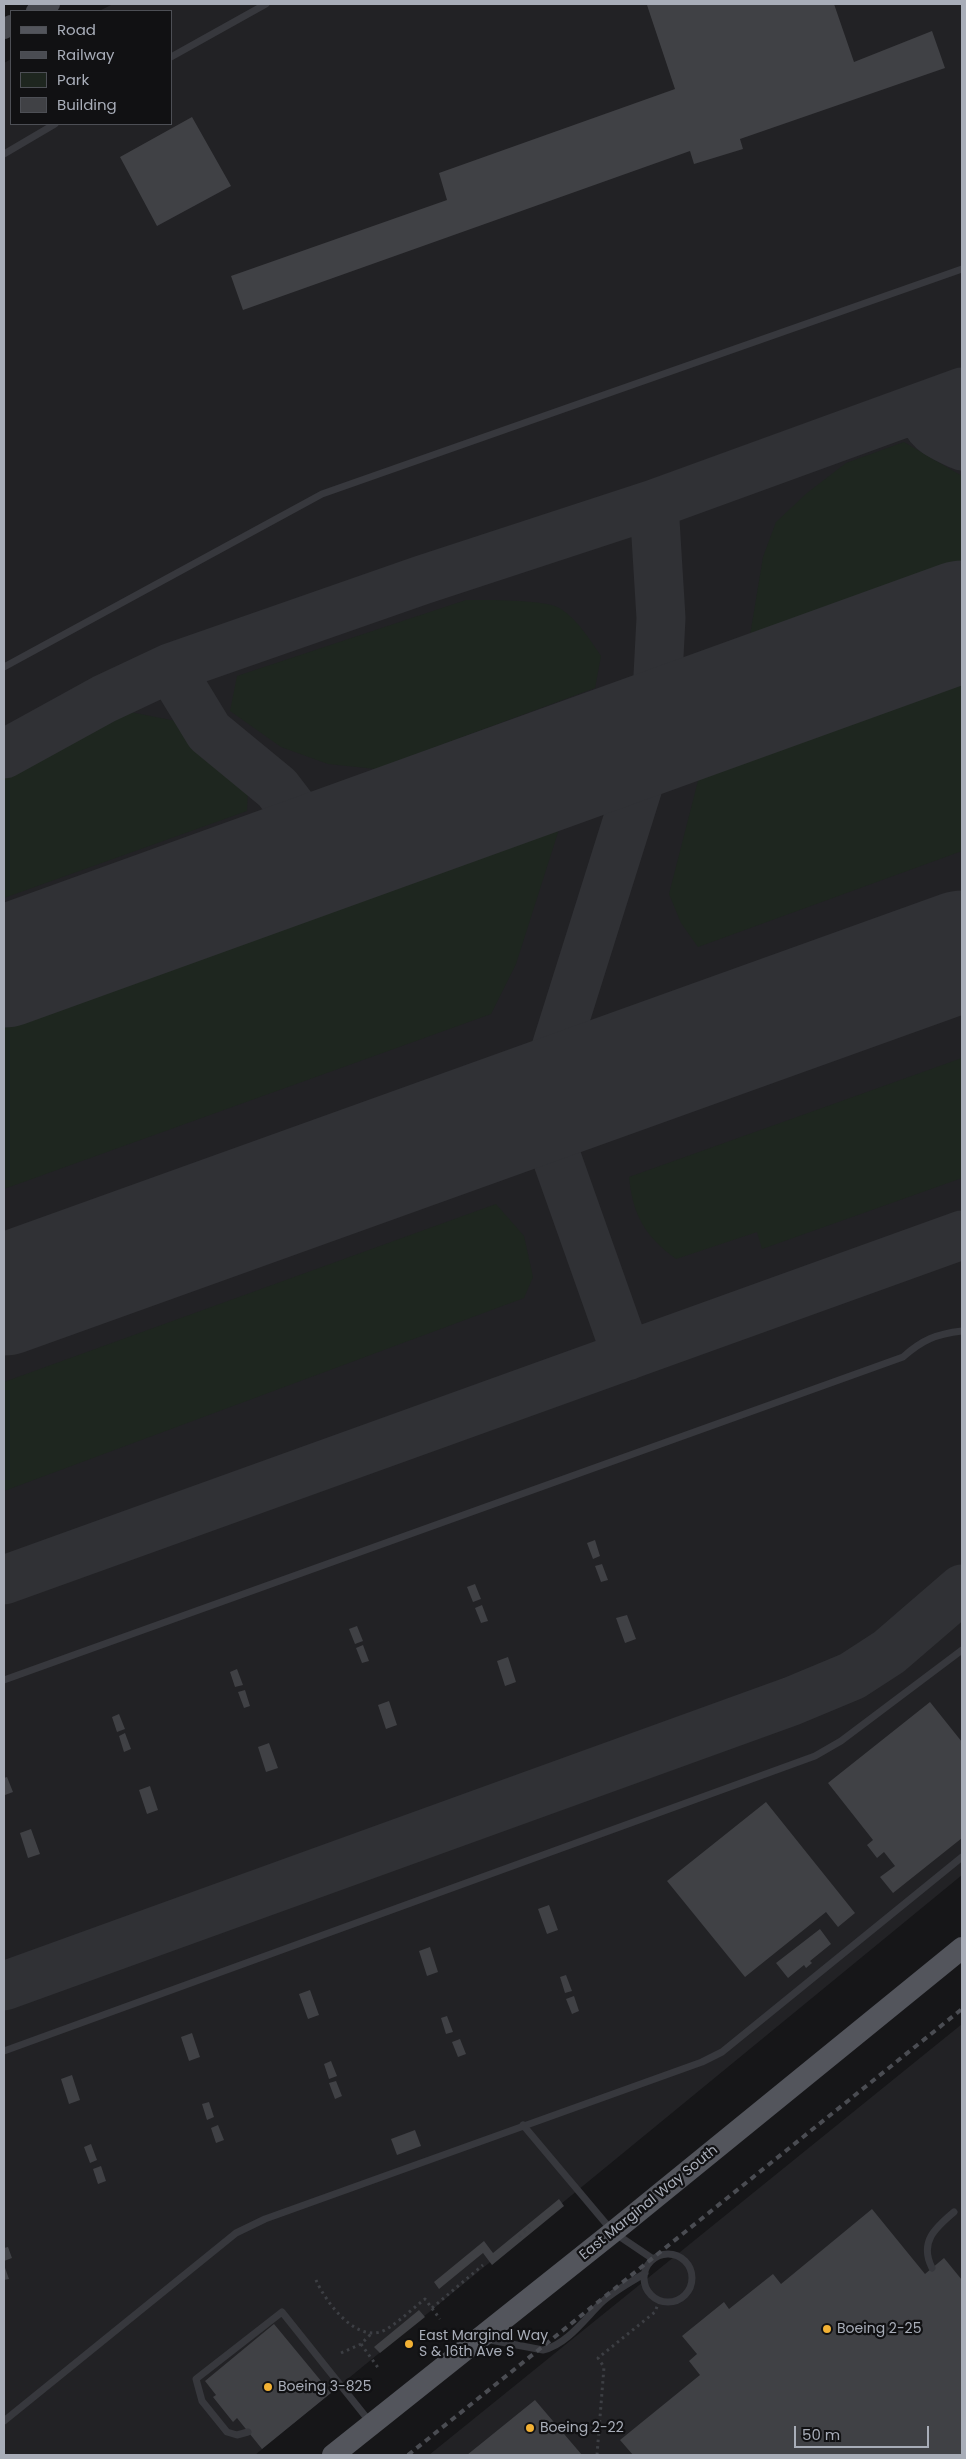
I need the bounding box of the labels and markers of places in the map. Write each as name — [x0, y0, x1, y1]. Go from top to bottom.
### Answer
place label: Boeing 2-25 — [837, 2321, 921, 2337]
marker: Boeing 2-25 — [821, 2323, 833, 2335]
place label: East Marginal Way S & 16th Ave S — [419, 2328, 548, 2360]
marker: East Marginal Way S & 16th Ave S — [403, 2338, 415, 2350]
place label: Boeing 3-825 — [278, 2379, 371, 2395]
marker: Boeing 3-825 — [262, 2381, 274, 2393]
place label: Boeing 2-22 — [540, 2420, 624, 2436]
marker: Boeing 2-22 — [524, 2422, 536, 2434]

